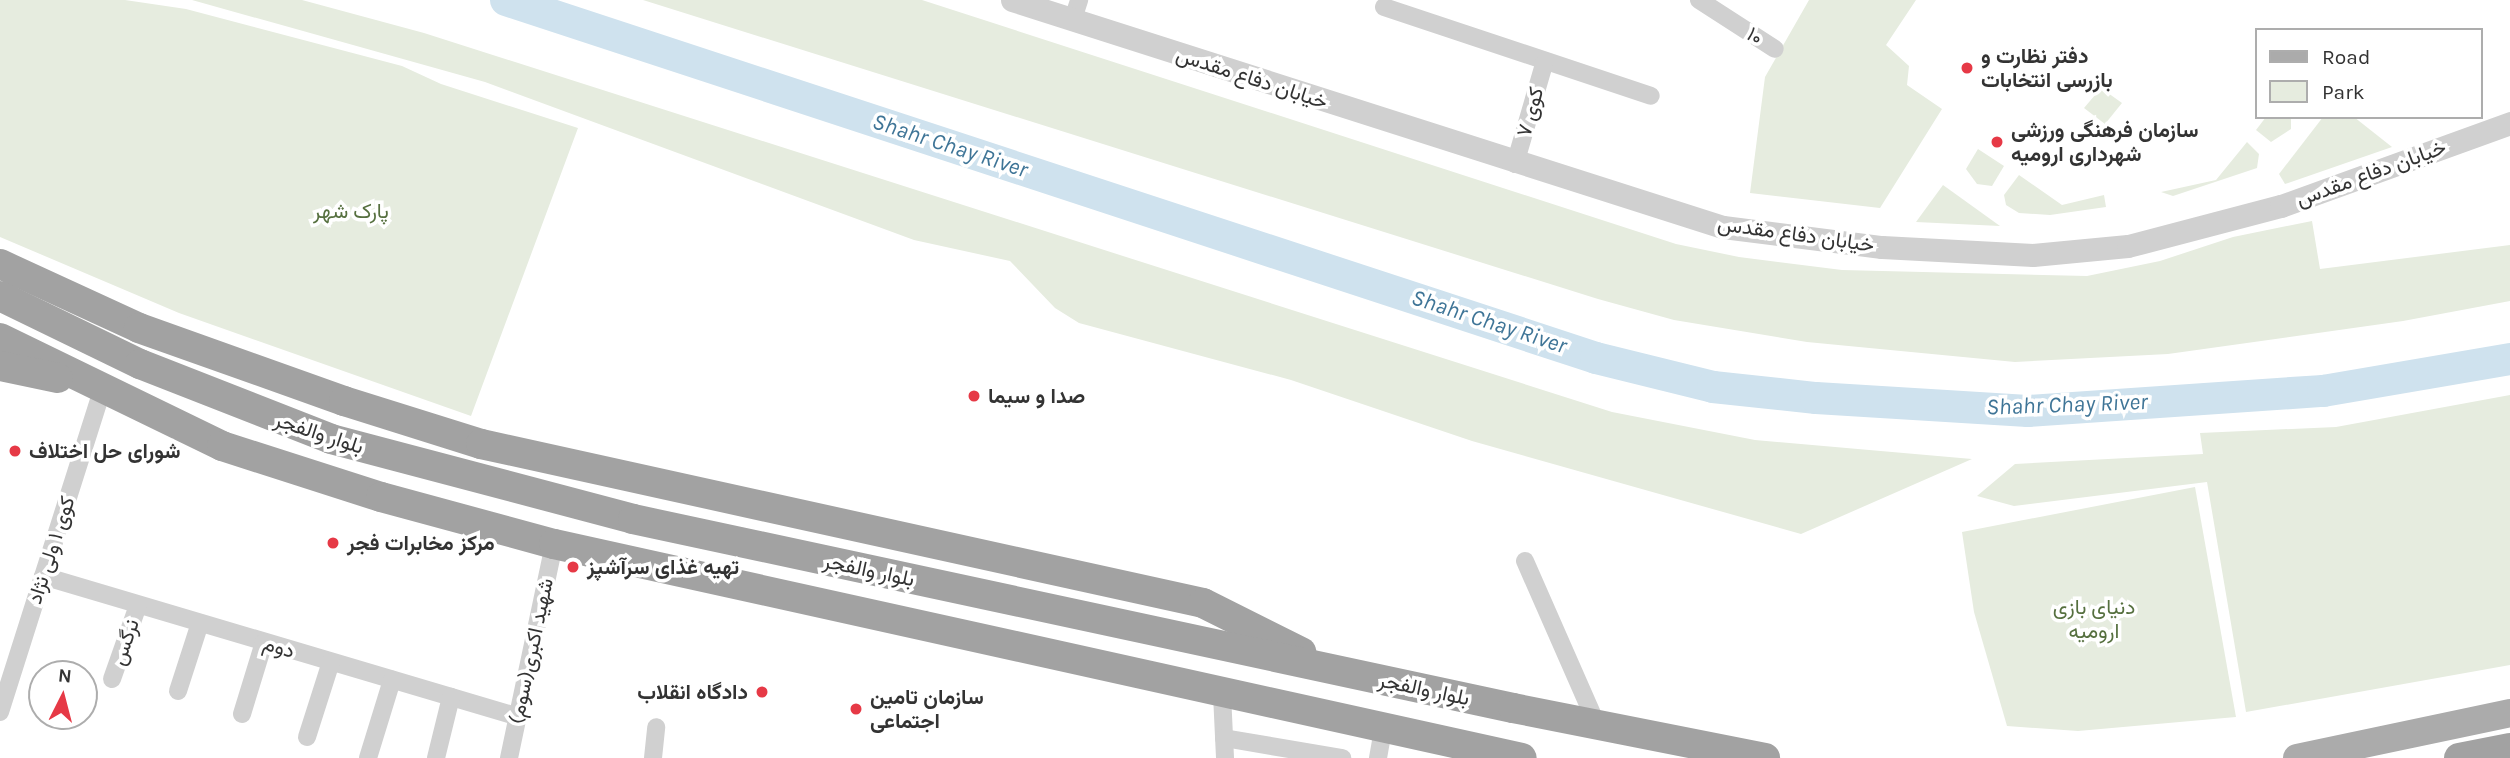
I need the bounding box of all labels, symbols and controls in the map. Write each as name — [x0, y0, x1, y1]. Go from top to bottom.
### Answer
street label: ۱۰ — [1742, 21, 1768, 51]
legend — [2254, 28, 2482, 119]
street label: خیابان دفاع مقدس — [1173, 42, 1331, 114]
place label: دفتر نظارت و بازرسی انتخابات — [1981, 43, 2113, 93]
text: Road — [2322, 45, 2370, 69]
marker: دفتر نظارت و بازرسی انتخابات — [1959, 60, 1975, 76]
text: Park — [2322, 80, 2365, 104]
street label: کوی ۷ — [1511, 84, 1549, 140]
water label: Shahr Chay River — [869, 108, 1031, 184]
place label: سازمان فرهنگی ورزشی شهرداری ارومیه — [2011, 117, 2198, 167]
marker: سازمان فرهنگی ورزشی شهرداری ارومیه — [1989, 134, 2005, 150]
street label: خیابان دفاع مقدس — [2293, 134, 2449, 212]
park label: پارک شهر — [313, 198, 389, 224]
street label: خیابان دفاع مقدس — [1716, 211, 1876, 257]
water label: Shahr Chay River — [1408, 284, 1570, 360]
place label: صدا و سیما — [988, 383, 1085, 409]
marker: صدا و سیما — [966, 388, 982, 404]
water label: Shahr Chay River — [1986, 388, 2148, 422]
street label: بلوار والفجر — [271, 407, 367, 459]
place label: شورای حل اختلاف — [29, 438, 180, 464]
marker: شورای حل اختلاف — [7, 443, 23, 459]
street label: کوی ۱ ولی نژاد — [22, 493, 80, 607]
place label: مرکز مخابرات فجر — [347, 530, 495, 556]
marker: مرکز مخابرات فجر — [325, 535, 341, 551]
street label: بلوار والفجر — [821, 548, 917, 592]
place label: تهیه غذای سرآشپز — [587, 554, 739, 580]
marker: تهیه غذای سرآشپز — [565, 559, 581, 575]
street label: شهید اکبری(سوم) — [503, 576, 559, 726]
park label: دنیای بازی ارومیه — [2053, 594, 2135, 644]
street label: نرگس — [105, 615, 145, 669]
street label: دوم — [260, 630, 298, 664]
north arrow — [28, 660, 98, 730]
text: N — [57, 664, 73, 688]
street label: بلوار والفجر — [1376, 667, 1472, 711]
place label: دادگاه انقلاب — [637, 679, 748, 705]
marker: دادگاه انقلاب — [754, 684, 770, 700]
place label: سازمان تامین اجتماعی — [870, 684, 984, 734]
marker: سازمان تامین اجتماعی — [848, 701, 864, 717]

